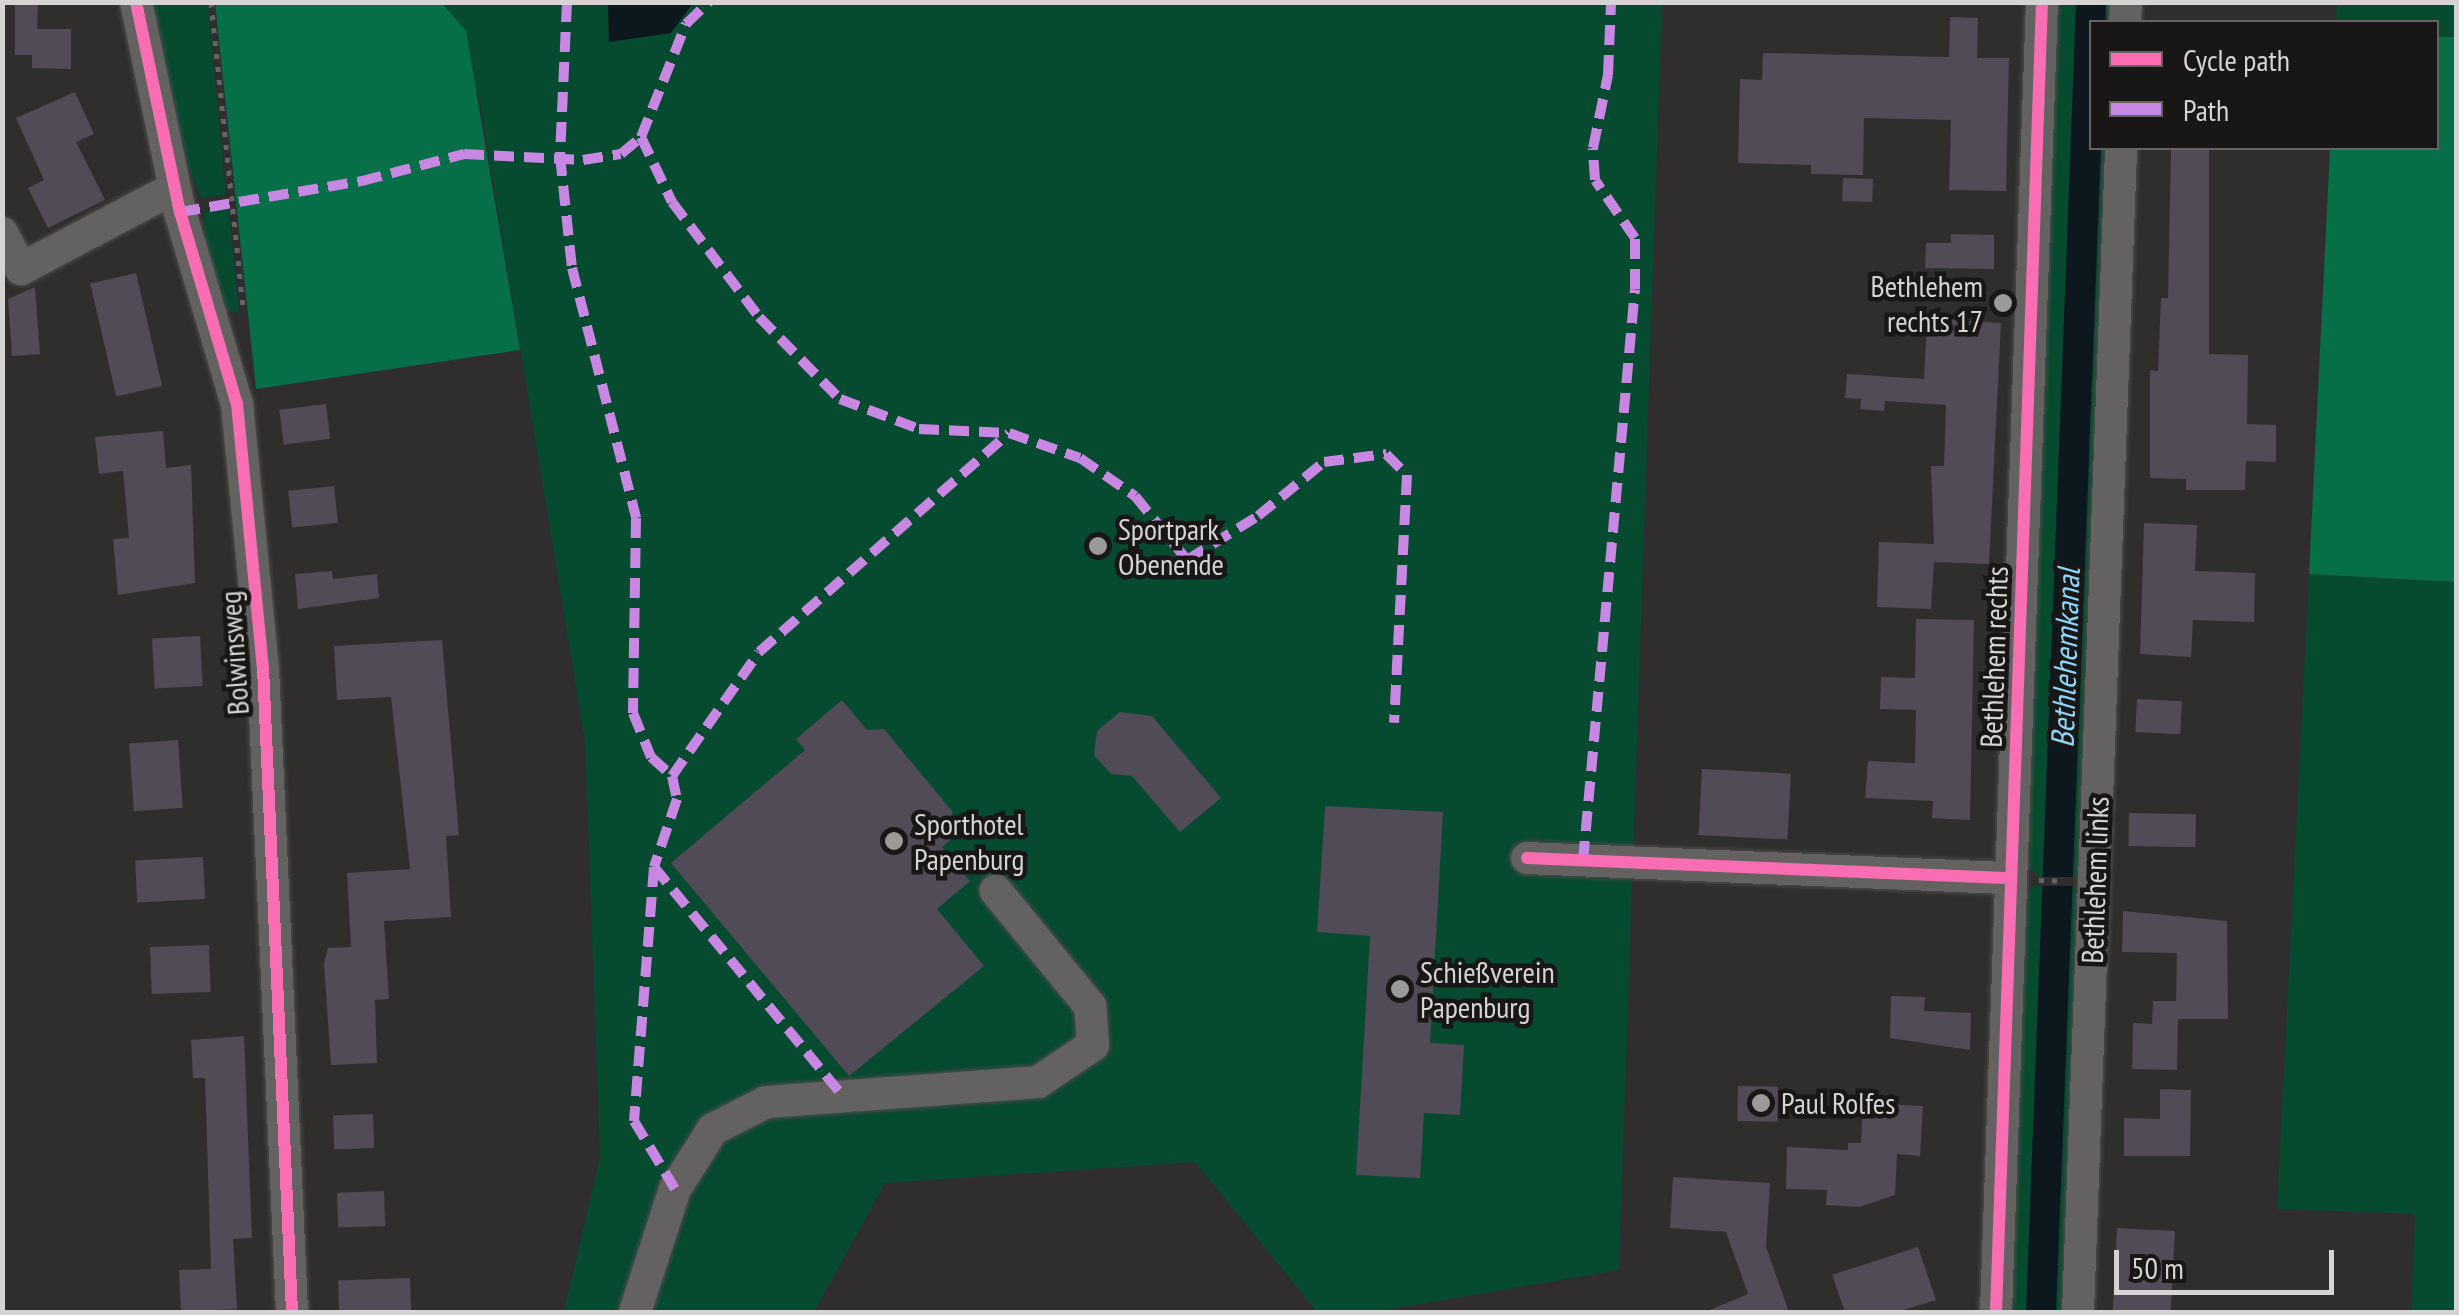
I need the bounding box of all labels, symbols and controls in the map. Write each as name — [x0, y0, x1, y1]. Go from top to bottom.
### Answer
legend — [2089, 20, 2439, 150]
text: Cycle path — [2183, 40, 2290, 79]
text: Path — [2183, 90, 2229, 129]
place label: Bethlehem rechts 17 — [1871, 268, 1983, 338]
marker: Bethlehem rechts 17 — [1992, 292, 2014, 314]
place label: Sportpark Obenende — [1118, 511, 1224, 582]
marker: Sportpark Obenende — [1087, 535, 1109, 557]
street label: Bethlehem rechts — [1973, 566, 2015, 748]
water label: Bethlehemkanal — [2043, 568, 2087, 748]
street label: Bolwinsweg — [212, 590, 256, 716]
street label: Bethlehem links — [2074, 796, 2116, 964]
place label: Sporthotel Papenburg — [914, 806, 1025, 876]
marker: Sporthotel Papenburg — [883, 830, 905, 852]
place label: Schießverein Papenburg — [1420, 954, 1555, 1024]
marker: Schießverein Papenburg — [1389, 978, 1411, 1000]
place label: Paul Rolfes — [1781, 1085, 1895, 1121]
marker: Paul Rolfes — [1750, 1092, 1772, 1114]
scale bar — [2119, 1230, 2339, 1292]
text: 50 m — [2131, 1248, 2184, 1287]

